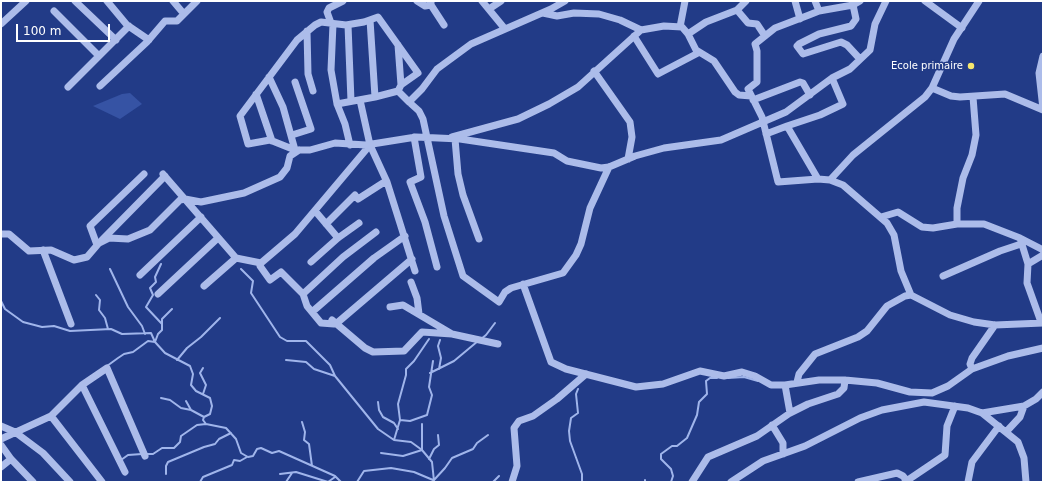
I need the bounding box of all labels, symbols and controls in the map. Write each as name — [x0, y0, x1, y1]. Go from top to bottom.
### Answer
scale bar — [18, 16, 112, 42]
text: 100 m — [23, 24, 61, 38]
place label: Ecole primaire — [891, 60, 963, 72]
marker: Ecole primaire — [966, 61, 976, 71]

